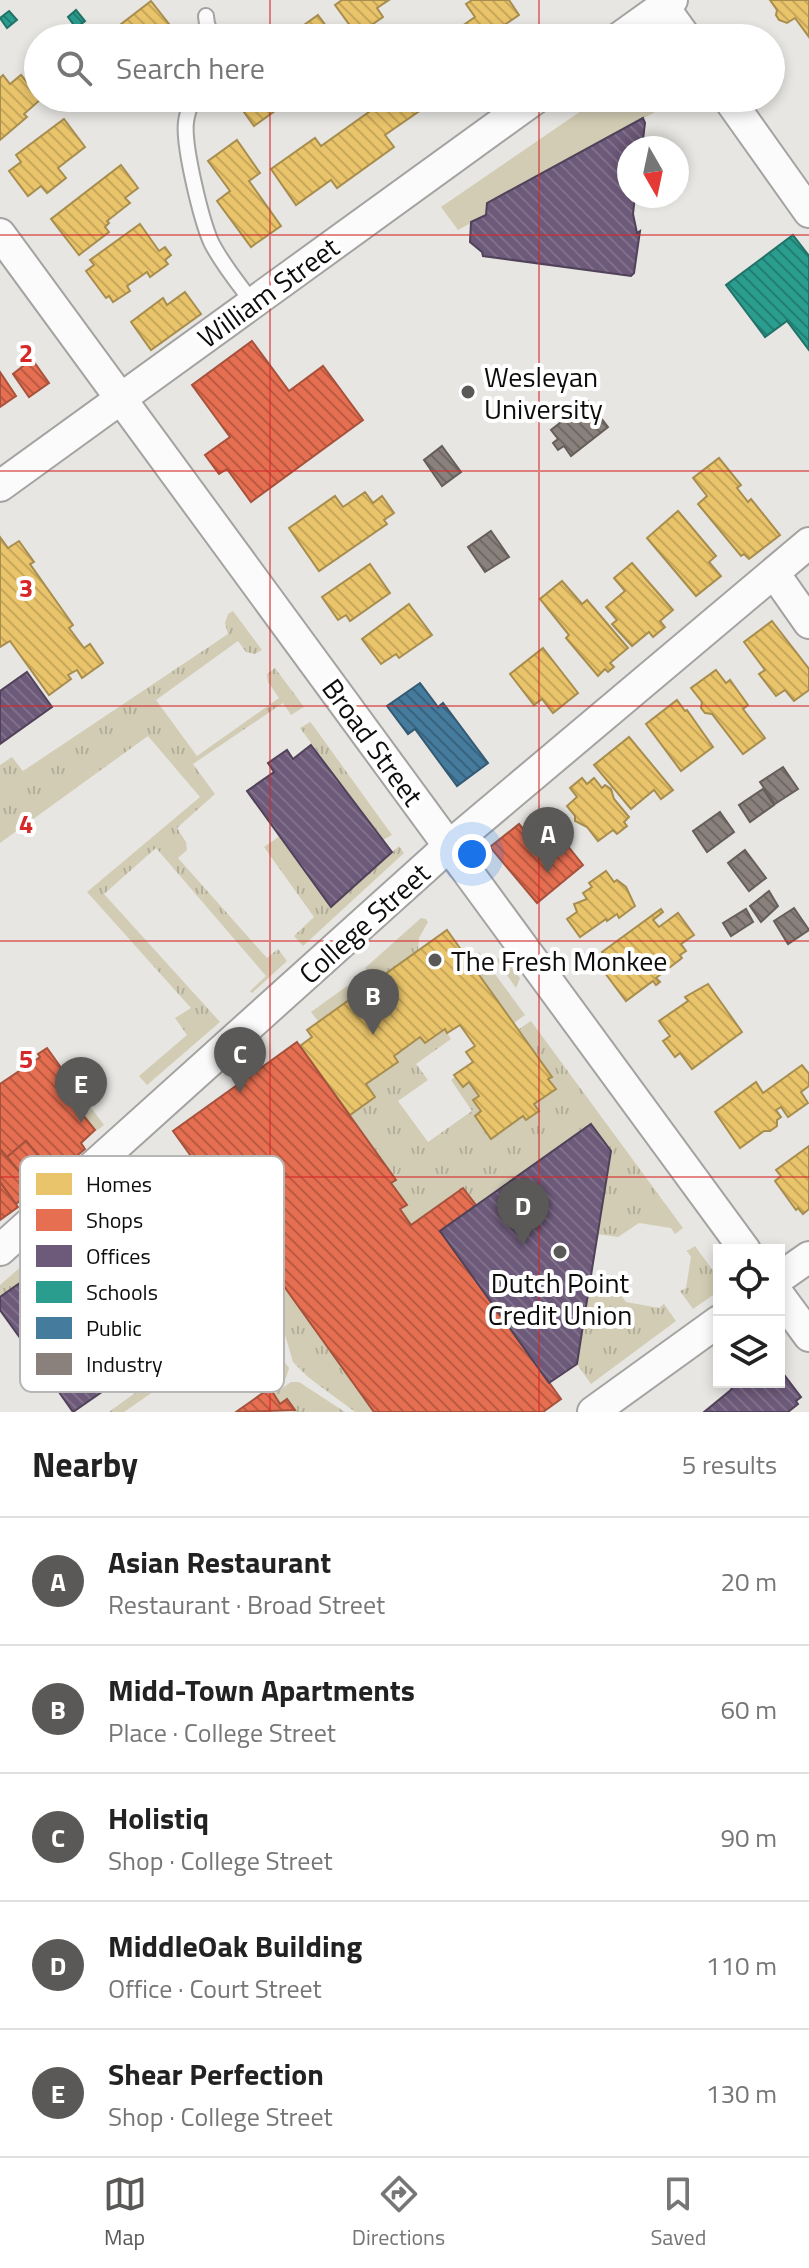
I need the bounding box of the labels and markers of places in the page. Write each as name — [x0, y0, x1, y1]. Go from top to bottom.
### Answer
place label: Wesleyan University — [484, 355, 603, 430]
marker: Wesleyan University — [459, 383, 477, 401]
pin: A — [522, 807, 574, 873]
place label: The Fresh Monkee — [451, 939, 668, 982]
marker: The Fresh Monkee — [426, 951, 444, 969]
pin: B — [347, 969, 399, 1035]
pin: C — [214, 1027, 266, 1093]
pin: E — [55, 1057, 107, 1123]
pin: D — [497, 1179, 549, 1245]
marker: Dutch Point Credit Union — [551, 1243, 569, 1261]
place label: Dutch Point Credit Union — [488, 1261, 632, 1336]

